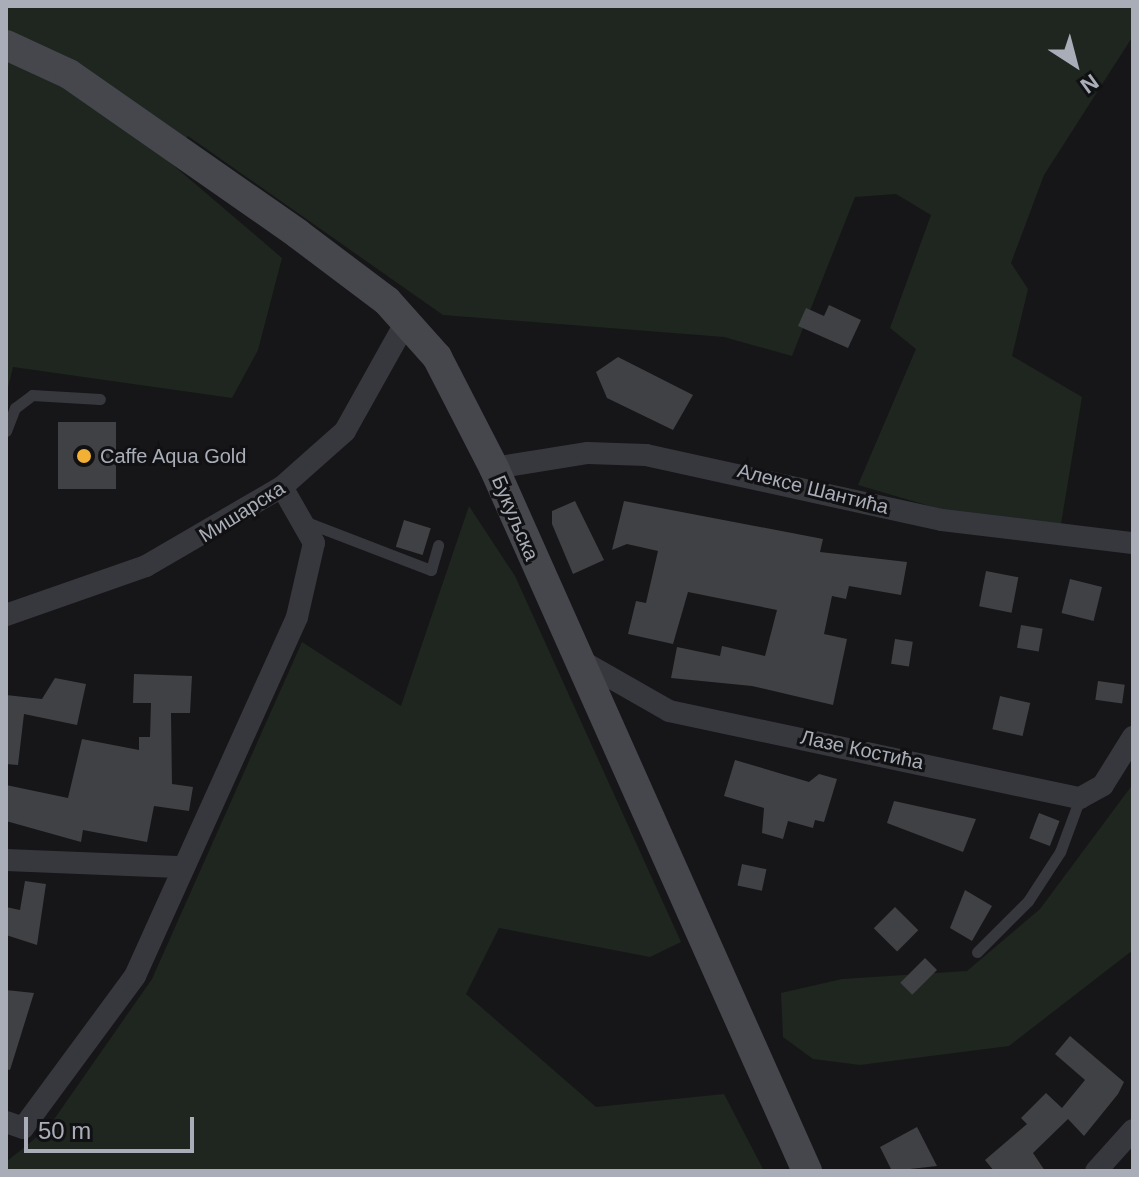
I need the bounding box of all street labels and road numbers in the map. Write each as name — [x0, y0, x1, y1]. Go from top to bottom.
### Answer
street label: Алексе Шантића — [735, 459, 891, 519]
street label: Букуљска — [486, 472, 544, 564]
street label: Мишарска — [195, 476, 289, 548]
street label: Лазе Костића — [798, 725, 926, 775]

